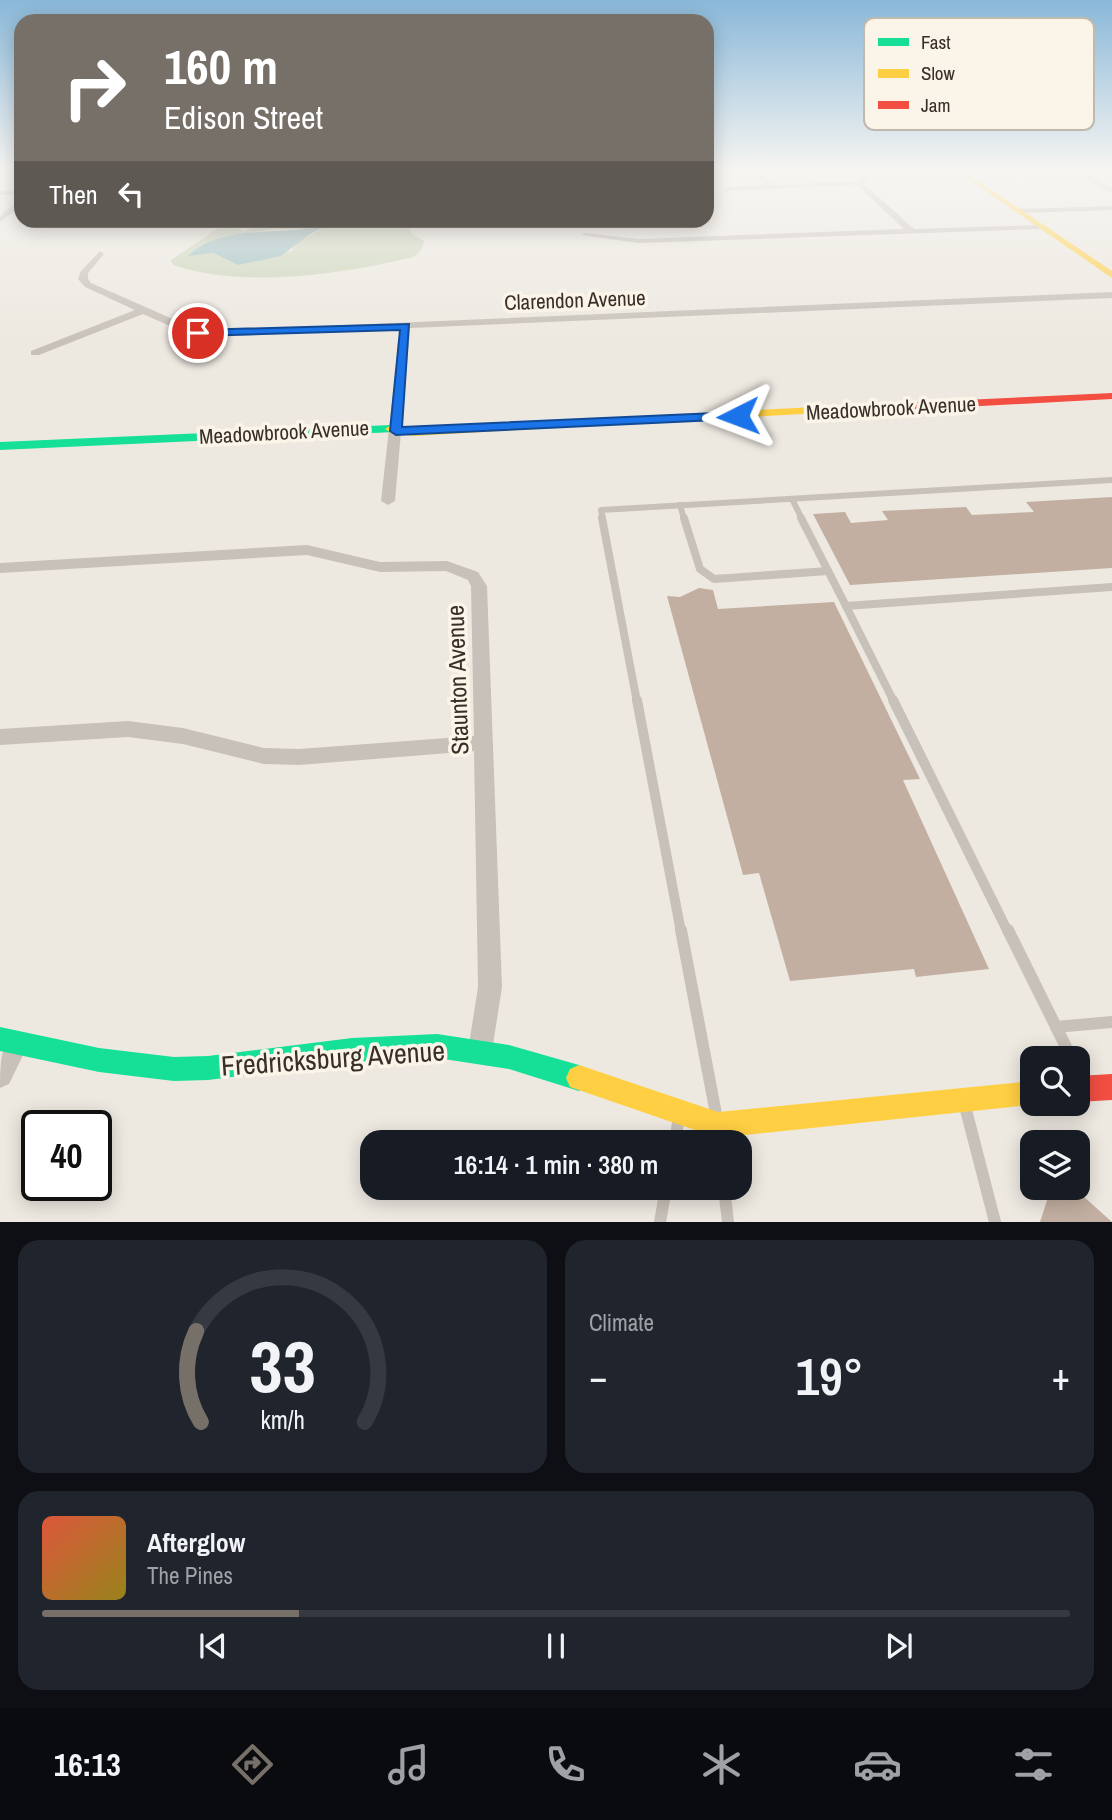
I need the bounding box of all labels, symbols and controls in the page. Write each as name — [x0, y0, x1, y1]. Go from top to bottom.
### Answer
legend — [864, 18, 1094, 130]
text: Fast — [921, 29, 951, 55]
text: 160 m — [164, 33, 278, 99]
icon: right — [49, 42, 140, 133]
text: Slow — [921, 60, 956, 86]
text: Jam — [921, 92, 950, 118]
text: Edison Street — [164, 96, 323, 139]
icon: left — [112, 175, 150, 213]
text: Then — [49, 177, 98, 212]
street label: Clarendon Avenue — [504, 283, 646, 317]
pin — [168, 303, 228, 363]
icon: arrive — [179, 314, 217, 352]
position arrow — [701, 379, 775, 453]
street label: Meadowbrook Avenue — [805, 389, 977, 427]
street label: Meadowbrook Avenue — [198, 413, 370, 451]
street label: Staunton Avenue — [438, 605, 476, 755]
street label: Fredricksburg Avenue — [220, 1031, 446, 1085]
map controls — [1020, 1046, 1090, 1200]
button: search — [1020, 1046, 1090, 1116]
speed limit sign: 40 — [21, 1110, 112, 1201]
button: layers — [1020, 1130, 1090, 1200]
text: 16:14 · 1 min · 380 m — [454, 1147, 658, 1182]
text: Climate — [589, 1307, 654, 1338]
text: 33 — [249, 1318, 316, 1416]
text: 19° — [795, 1341, 864, 1411]
text: − — [589, 1351, 607, 1402]
text: + — [1052, 1351, 1070, 1402]
text: km/h — [260, 1403, 305, 1437]
text: Afterglow — [147, 1525, 245, 1560]
text: The Pines — [147, 1560, 233, 1591]
icon: previous — [194, 1627, 232, 1665]
icon: pause — [537, 1627, 575, 1665]
icon: next — [880, 1627, 918, 1665]
icon: directions — [228, 1740, 277, 1789]
icon: music — [384, 1740, 433, 1789]
icon: phone — [541, 1740, 590, 1789]
icon: climate — [697, 1740, 746, 1789]
icon: car — [853, 1740, 902, 1789]
icon: filters — [1009, 1740, 1058, 1789]
text: 16:13 — [54, 1743, 121, 1786]

